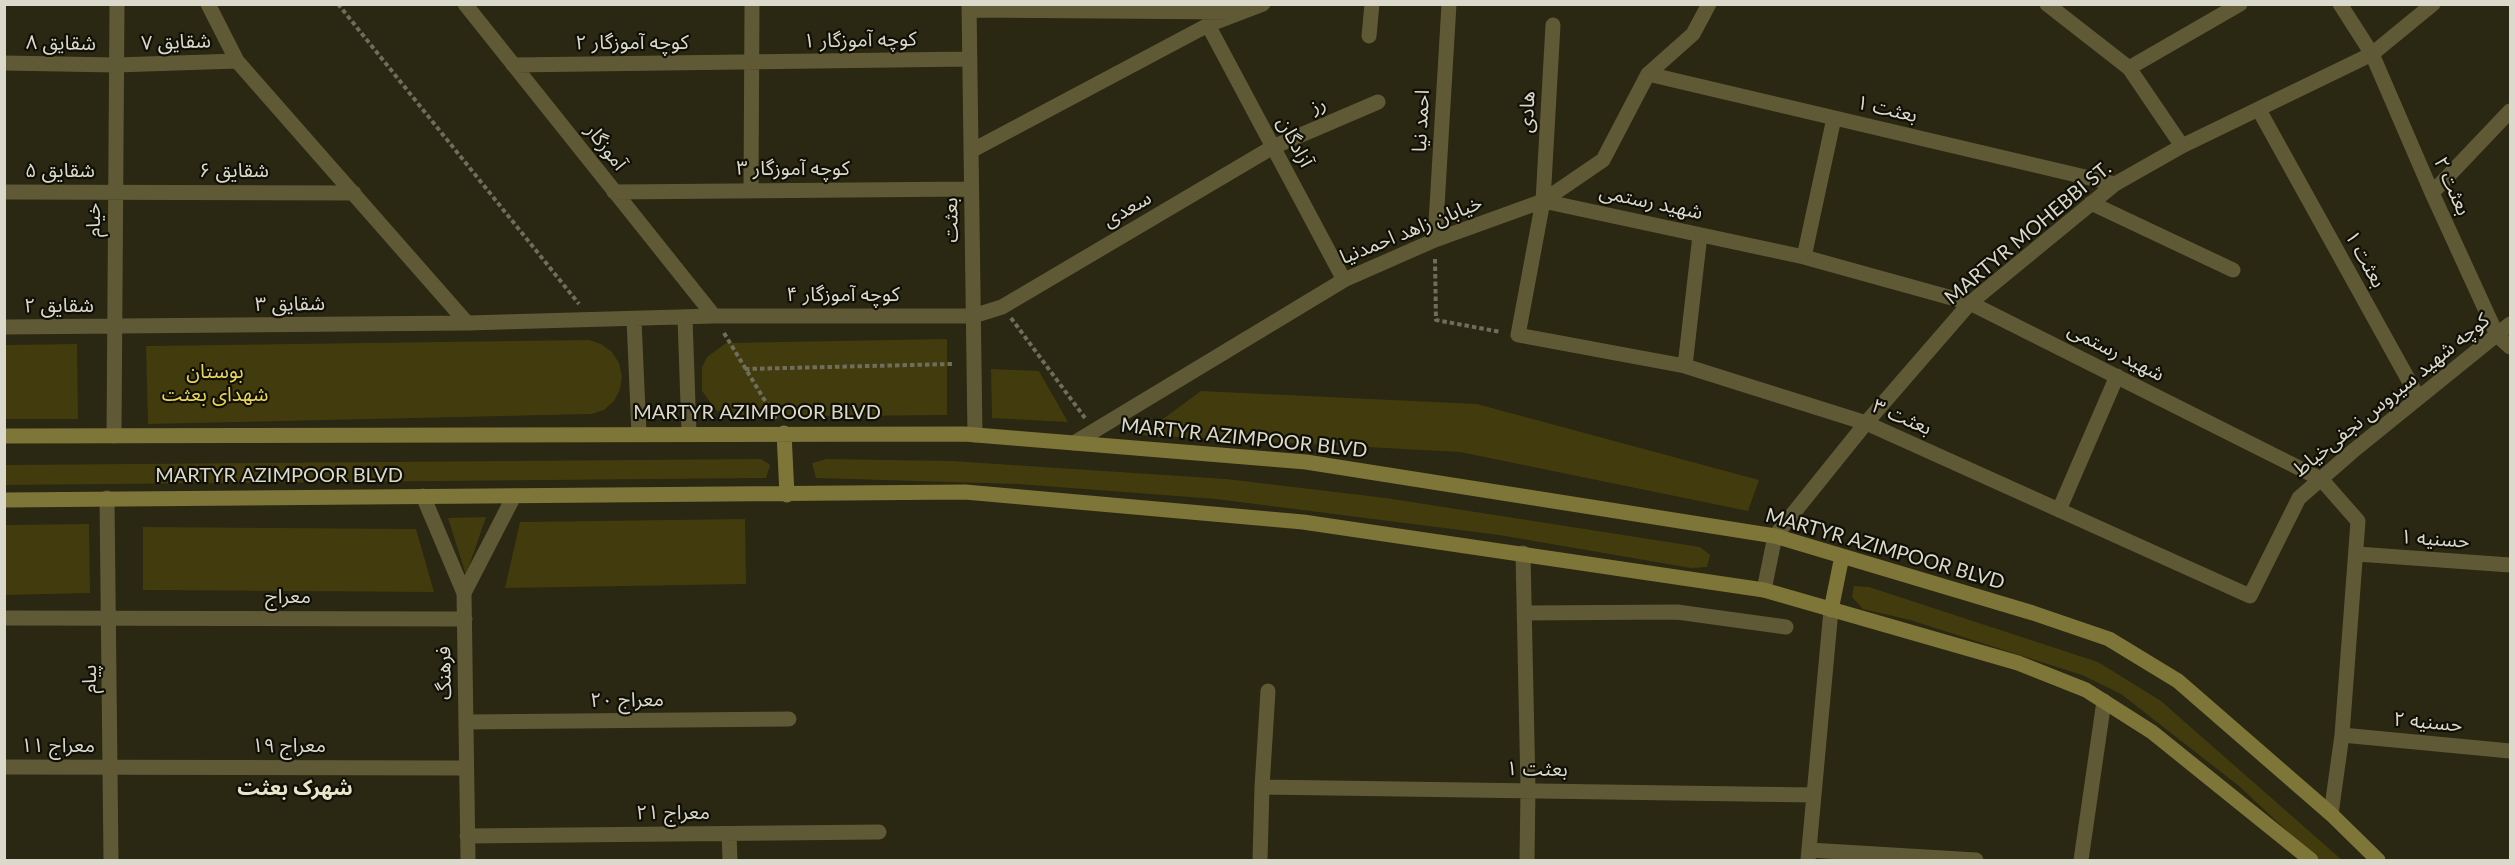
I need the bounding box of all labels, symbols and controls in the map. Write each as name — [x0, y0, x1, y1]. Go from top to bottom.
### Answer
street label: کوچه آموزگار ۱ — [803, 27, 917, 53]
street label: شقایق ۷ — [141, 29, 211, 55]
street label: شقایق ۸ — [26, 30, 96, 56]
street label: کوچه آموزگار ۲ — [575, 31, 689, 55]
street label: احمد نیا — [1407, 89, 1435, 153]
street label: هادی — [1514, 90, 1540, 134]
street label: بعثت ۱ — [1854, 90, 1920, 128]
street label: رز — [1307, 91, 1329, 119]
street label: آزادگان — [1272, 113, 1318, 171]
street label: آموزگار — [580, 119, 632, 175]
street label: بعثت ۲ — [2428, 153, 2476, 219]
street label: MARTYR MOHEBBI ST. — [1940, 156, 2116, 310]
street label: کوچه آموزگار ۳ — [736, 157, 850, 181]
street label: شقایق ۵ — [25, 159, 95, 183]
street label: شقایق ۶ — [199, 159, 269, 183]
street label: شهید رستمی — [1597, 179, 1705, 225]
street label: سعدی — [1099, 186, 1155, 232]
street label: خیابان زاهد احمدنیا — [1336, 191, 1486, 269]
street label: بعثت — [939, 197, 963, 243]
street label: خیام — [82, 203, 106, 237]
street label: بعثت ۱ — [2340, 226, 2390, 292]
street label: کوچه آموزگار ۴ — [786, 283, 900, 307]
street label: شقایق ۳ — [255, 291, 325, 317]
street label: شقایق ۲ — [24, 294, 94, 318]
street label: کوچه شهید سیروس نجفی‌خیاط — [2288, 308, 2494, 482]
street label: شهید رستمی — [2064, 317, 2168, 387]
park label: بوستان شهدای بعثت — [162, 360, 268, 407]
street label: بعثت ۳ — [1869, 394, 1935, 440]
street label: MARTYR AZIMPOOR BLVD — [633, 401, 881, 425]
street label: MARTYR AZIMPOOR BLVD — [1120, 413, 1368, 463]
street label: MARTYR AZIMPOOR BLVD — [155, 464, 403, 488]
street label: MARTYR AZIMPOOR BLVD — [1763, 503, 2007, 595]
street label: حسنیه ۱ — [2400, 525, 2470, 553]
street label: معراج — [265, 585, 311, 609]
street label: فرهنگ — [432, 646, 456, 700]
street label: پیام — [78, 665, 102, 693]
street label: معراج ۲۰ — [590, 687, 664, 713]
street label: حسنیه ۲ — [2392, 707, 2464, 737]
street label: معراج ۱۱ — [21, 734, 95, 758]
street label: معراج ۱۹ — [252, 734, 326, 758]
street label: بعثت ۱ — [1506, 756, 1568, 782]
district label: شهرک بعثت — [237, 775, 353, 801]
street label: معراج ۲۱ — [636, 801, 710, 825]

